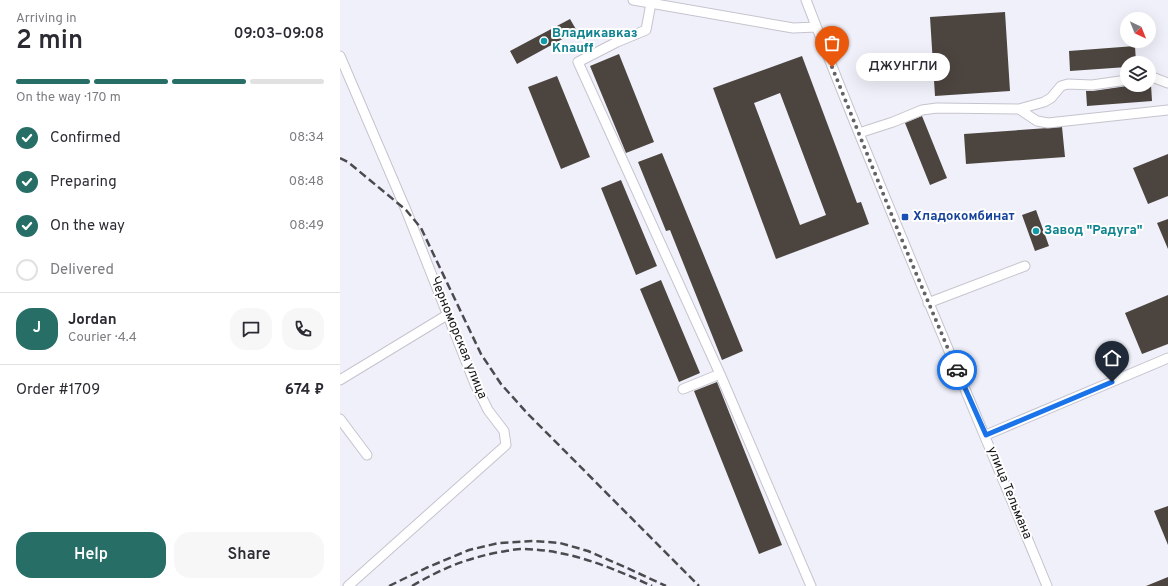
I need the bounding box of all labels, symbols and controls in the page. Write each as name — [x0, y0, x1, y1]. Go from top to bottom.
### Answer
text: Arriving in — [16, 11, 77, 27]
north arrow — [1120, 12, 1156, 48]
map controls — [1120, 12, 1156, 92]
text: 2 min — [16, 25, 83, 58]
text: 09:03–09:08 — [234, 25, 324, 44]
place label: Владикавказ Knauff — [552, 26, 638, 57]
pin — [815, 26, 849, 67]
icon: bag — [821, 32, 843, 54]
marker: Владикавказ Knauff — [539, 36, 549, 46]
callout: ДЖУНГЛИ — [856, 53, 950, 81]
button: layers — [1120, 56, 1156, 92]
text: ДЖУНГЛИ — [868, 59, 938, 75]
text: On the way · 170 m — [16, 90, 121, 106]
icon: check — [16, 127, 38, 149]
text: Confirmed — [50, 129, 121, 148]
text: 08:34 — [289, 130, 324, 146]
icon: check — [16, 171, 38, 193]
text: Preparing — [50, 173, 117, 192]
text: 08:48 — [289, 174, 324, 190]
place label: Хладокомбинат — [913, 209, 1015, 225]
marker: Хладокомбинат — [900, 212, 910, 222]
icon: check — [16, 215, 38, 237]
text: On the way — [50, 217, 125, 236]
text: 08:49 — [289, 218, 324, 234]
place label: Завод "Радуга" — [1044, 223, 1143, 239]
marker: Завод "Радуга" — [1031, 226, 1041, 236]
text: Delivered — [50, 261, 114, 280]
street label: Черноморская улица — [426, 274, 490, 402]
button: chat — [230, 308, 272, 350]
button: phone — [282, 308, 324, 350]
text: Jordan — [68, 311, 117, 330]
text: J — [33, 319, 41, 338]
text: Courier · 4.4 — [68, 330, 137, 346]
pin — [1095, 341, 1129, 382]
icon: home — [1101, 347, 1123, 369]
courier — [937, 350, 977, 390]
icon: car — [946, 359, 968, 381]
text: Order #1709 — [16, 381, 100, 400]
text: 674 ₽ — [285, 381, 324, 400]
street label: улица Тельмана — [983, 444, 1035, 542]
button: Help — [16, 532, 166, 578]
button: Share — [174, 532, 324, 578]

